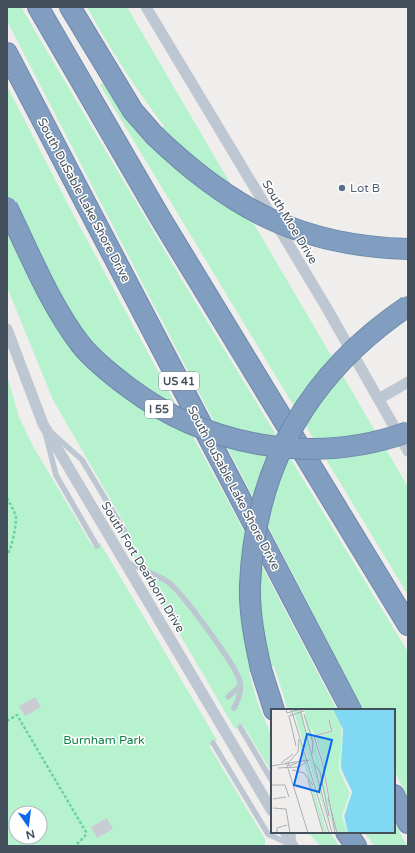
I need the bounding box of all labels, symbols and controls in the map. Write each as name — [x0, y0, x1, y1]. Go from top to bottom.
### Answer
street label: South DuSable Lake Shore Drive — [35, 116, 133, 284]
street label: South Moe Drive — [259, 178, 321, 267]
place label: Lot B — [350, 181, 380, 195]
marker: Lot B — [337, 183, 347, 193]
road number: US 41 — [159, 372, 199, 390]
road number: I 55 — [145, 400, 173, 418]
street label: South DuSable Lake Shore Drive — [185, 404, 283, 572]
street label: South Fort Dearborn Drive — [98, 499, 188, 635]
inset map — [271, 709, 395, 833]
park label: Burnham Park — [63, 733, 145, 747]
north arrow — [8, 805, 48, 845]
text: N — [24, 827, 36, 842]

